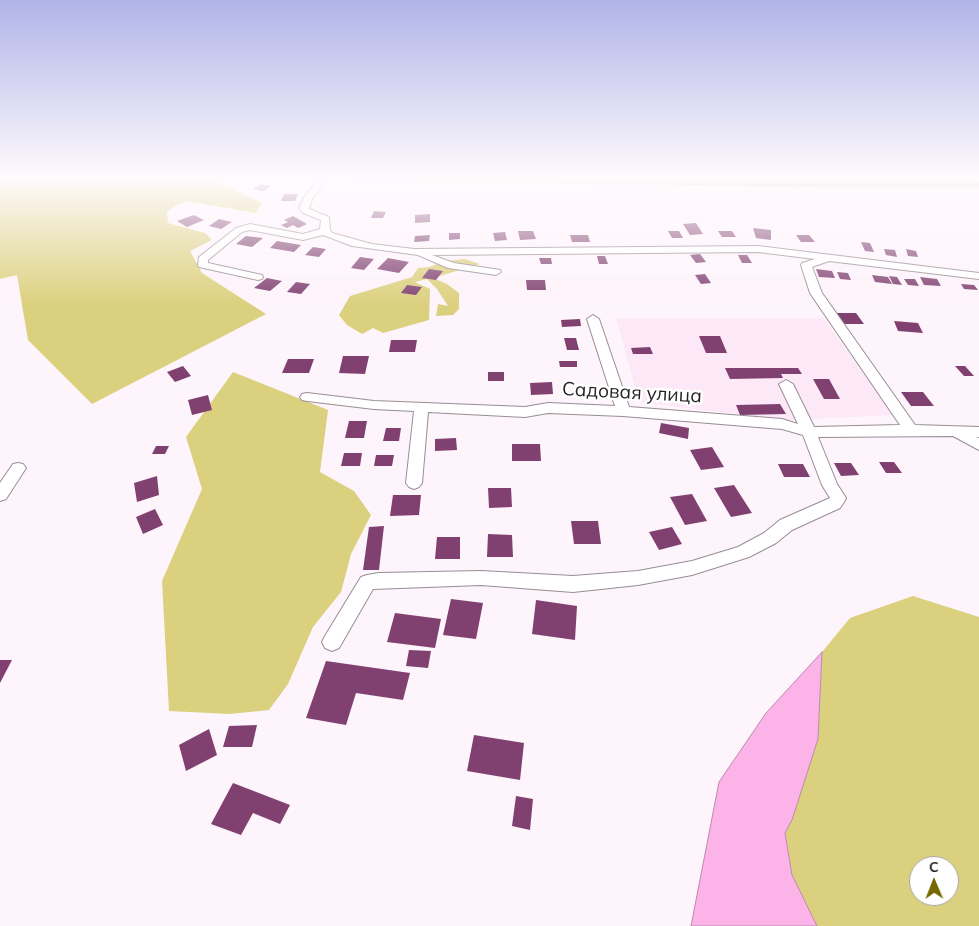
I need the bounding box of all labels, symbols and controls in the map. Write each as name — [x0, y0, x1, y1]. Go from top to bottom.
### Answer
street label: Садовая улица — [562, 378, 702, 408]
north arrow — [909, 856, 959, 906]
text: С — [929, 858, 939, 876]

